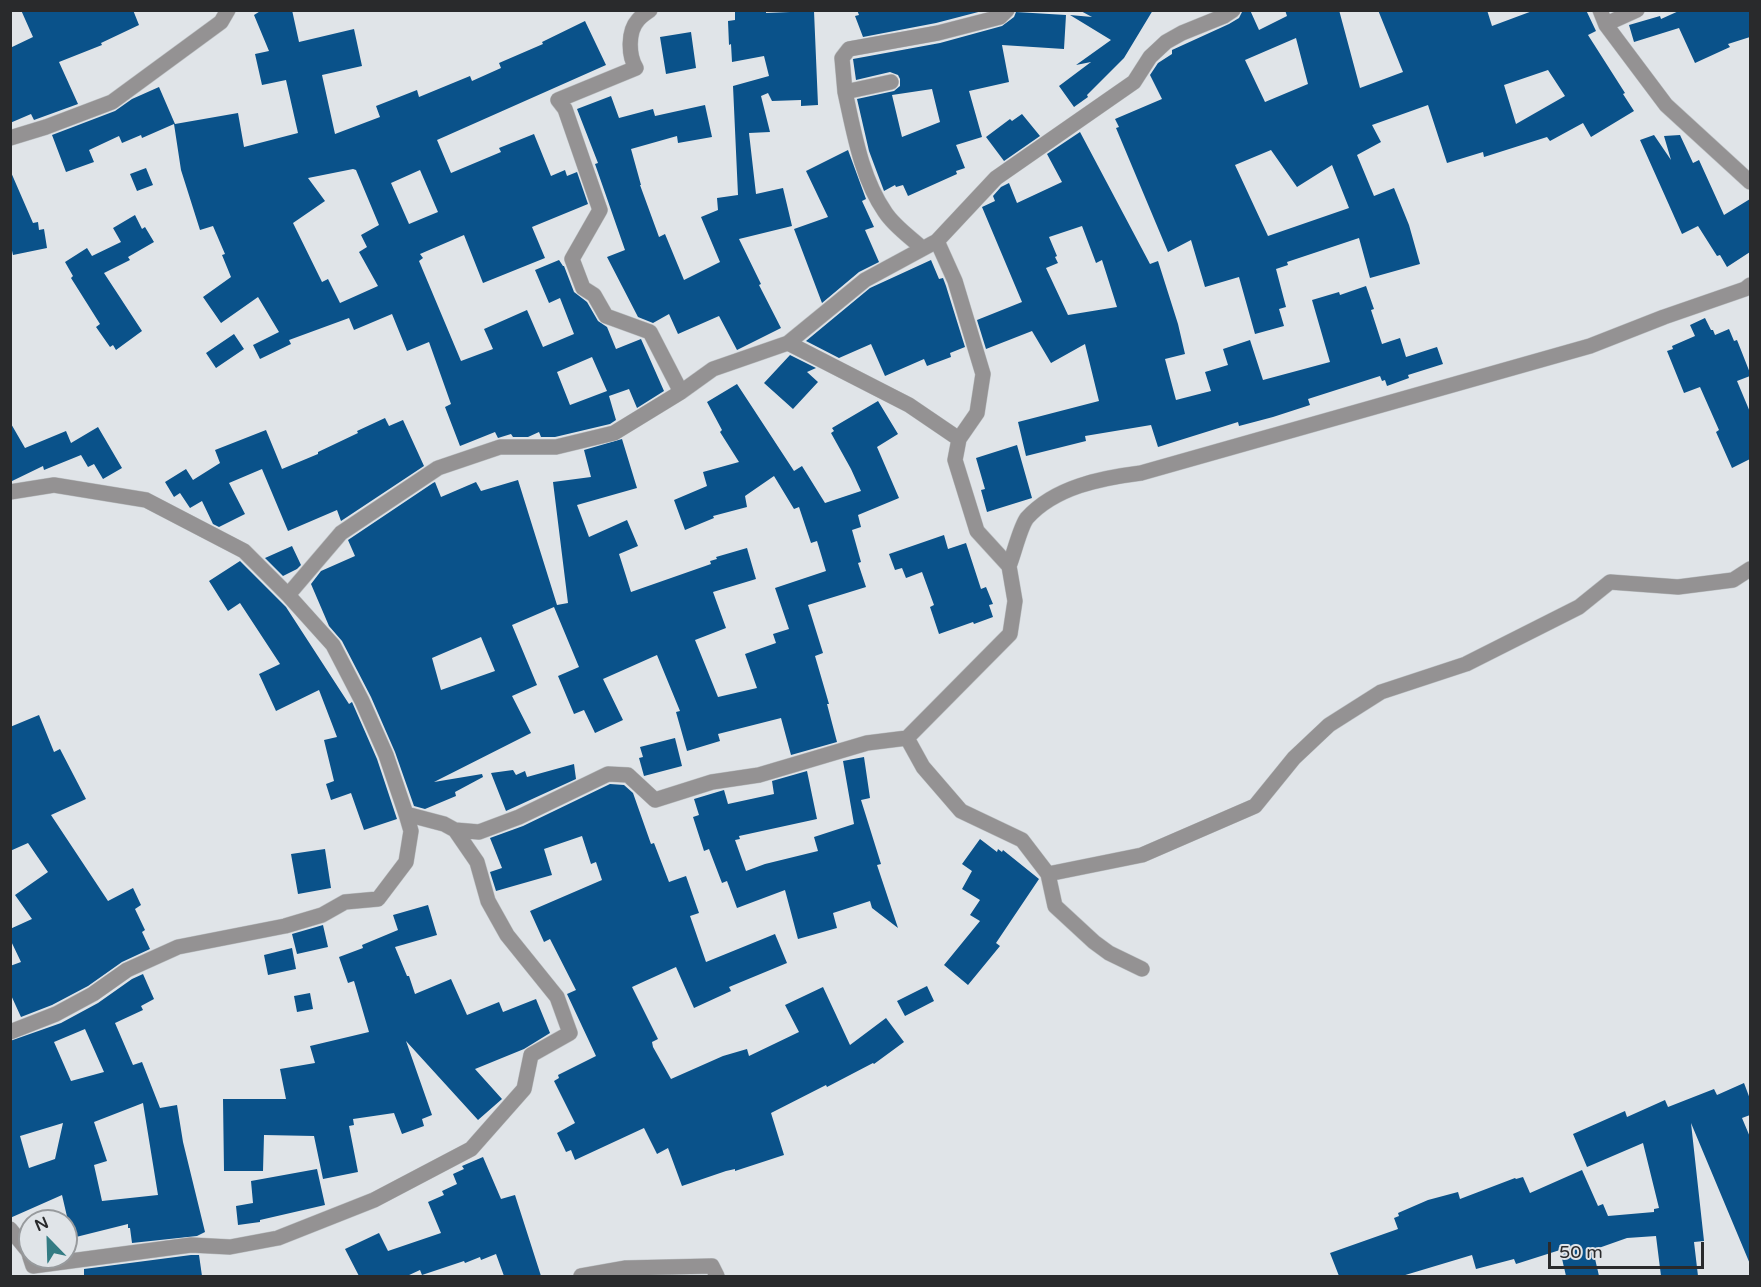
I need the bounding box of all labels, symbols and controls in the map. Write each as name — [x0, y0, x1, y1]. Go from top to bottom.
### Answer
north arrow — [18, 1209, 78, 1269]
text: N — [32, 1213, 52, 1236]
scale bar — [1551, 1230, 1707, 1268]
text: 50 m — [1559, 1241, 1603, 1263]

